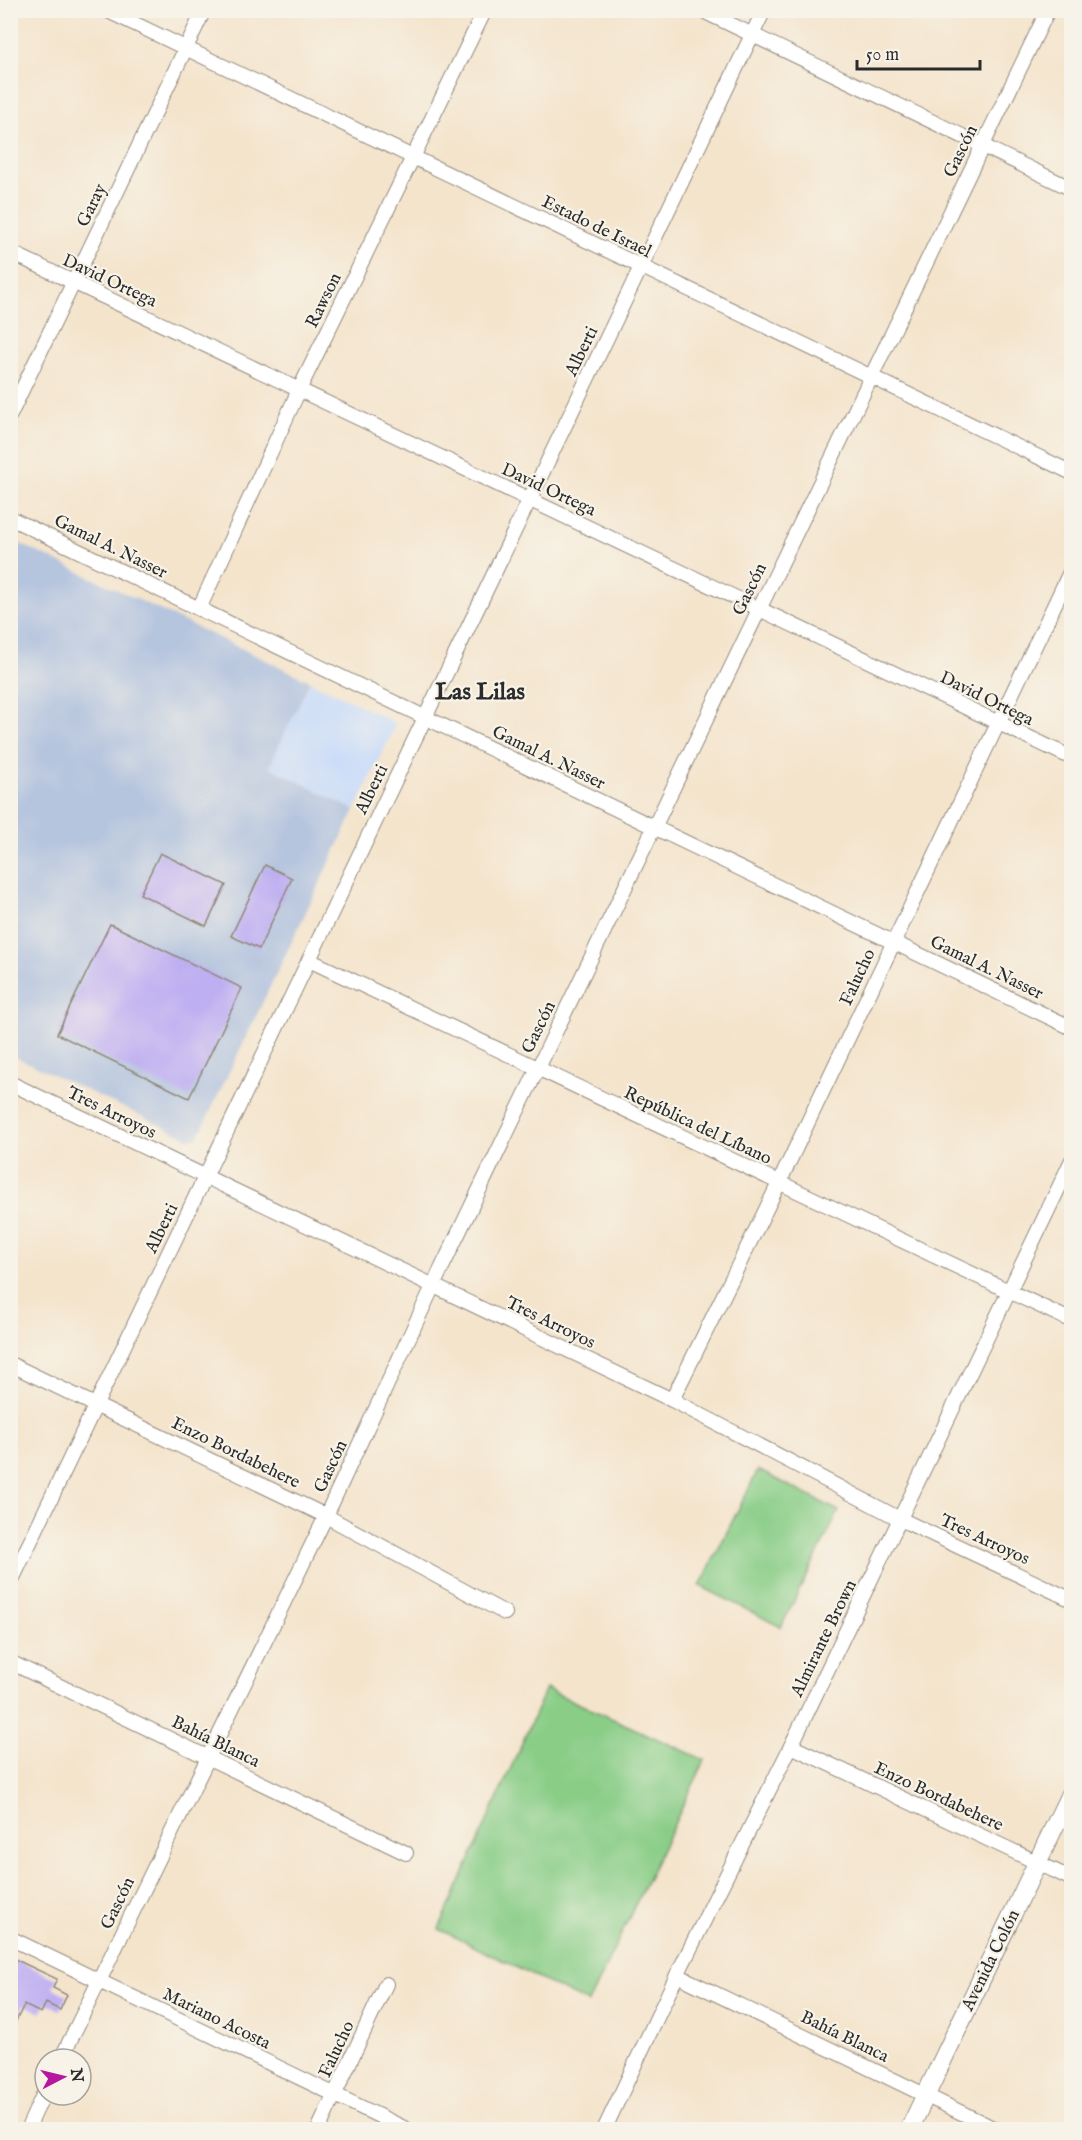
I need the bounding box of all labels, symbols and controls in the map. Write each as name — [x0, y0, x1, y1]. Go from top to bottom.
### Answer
scale bar — [857, 33, 980, 71]
text: 50 m — [866, 44, 899, 67]
street label: Gascón — [939, 121, 984, 182]
street label: Garay — [72, 180, 113, 231]
street label: Estado de Israel — [538, 191, 655, 264]
street label: David Ortega — [58, 249, 161, 313]
street label: Rawson — [301, 269, 348, 332]
street label: Alberti — [560, 323, 604, 381]
street label: David Ortega — [497, 458, 600, 522]
street label: Gamal A. Nasser — [50, 510, 171, 585]
street label: Gascón — [728, 559, 773, 620]
street label: David Ortega — [936, 667, 1037, 732]
district label: Las Lilas — [435, 677, 526, 708]
street label: Gamal A. Nasser — [488, 721, 609, 796]
street label: Alberti — [350, 761, 394, 819]
street label: Gamal A. Nasser — [926, 931, 1047, 1006]
street label: Falucho — [835, 945, 882, 1010]
street label: Gascón — [517, 997, 562, 1058]
street label: Tres Arroyos — [63, 1082, 160, 1145]
street label: República del Líbano — [620, 1082, 775, 1171]
street label: Alberti — [140, 1200, 184, 1258]
street label: Tres Arroyos — [502, 1292, 599, 1355]
street label: Enzo Bordabehere — [167, 1412, 303, 1494]
street label: Gascón — [309, 1436, 354, 1497]
street label: Tres Arroyos — [936, 1510, 1033, 1571]
street label: Almirante Brown — [786, 1576, 863, 1702]
street label: Bahía Blanca — [167, 1711, 263, 1774]
street label: Enzo Bordabehere — [870, 1757, 1007, 1837]
street label: Gascón — [96, 1873, 141, 1934]
street label: Avenida Colón — [956, 1906, 1026, 2016]
street label: Mariano Acosta — [159, 1983, 274, 2055]
street label: Bahía Blanca — [796, 2006, 892, 2069]
street label: Falucho — [314, 2017, 361, 2082]
north arrow — [33, 2047, 93, 2107]
text: N — [65, 2066, 87, 2084]

